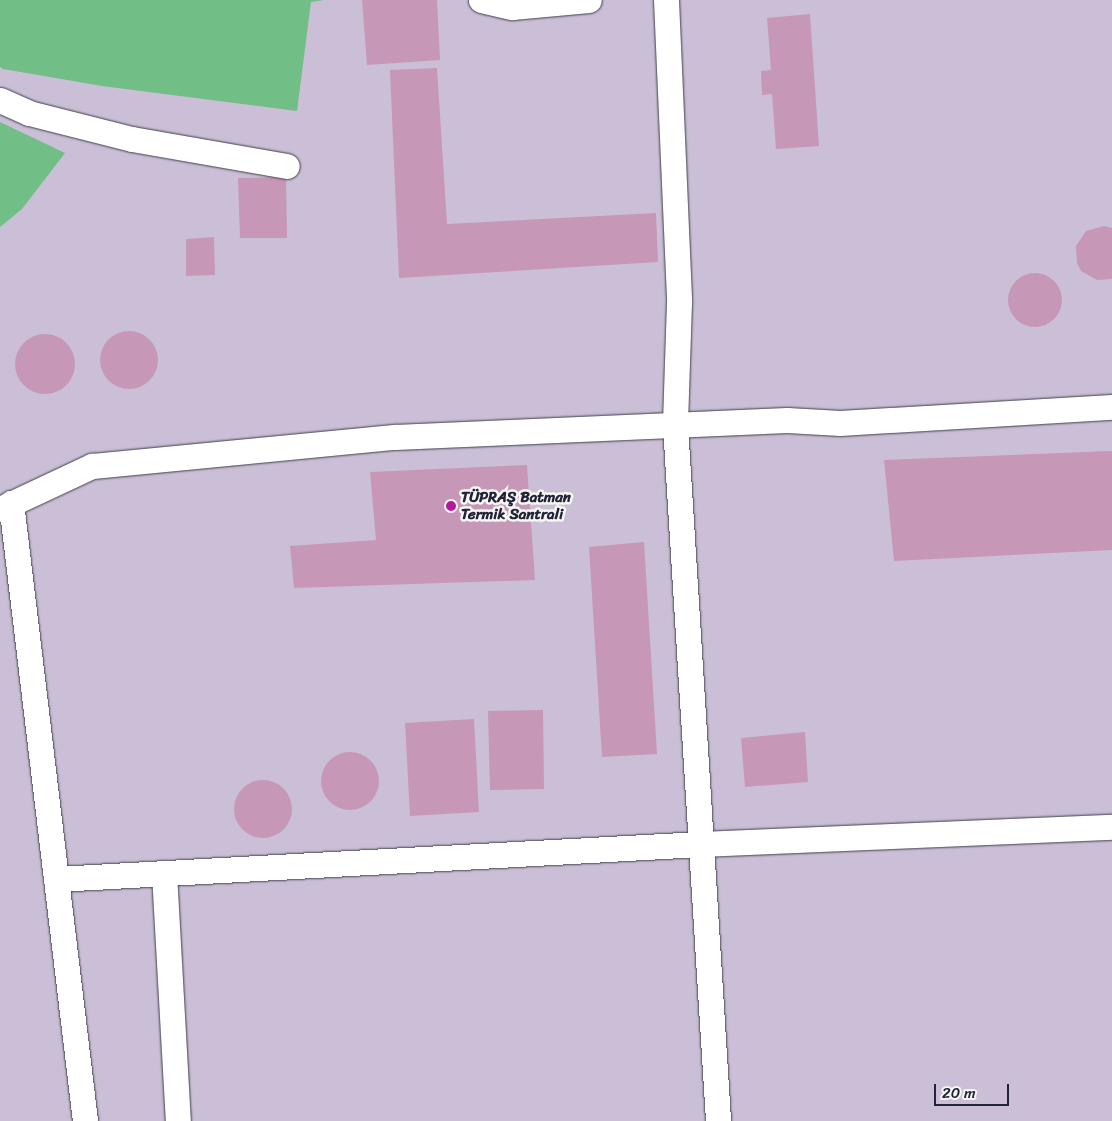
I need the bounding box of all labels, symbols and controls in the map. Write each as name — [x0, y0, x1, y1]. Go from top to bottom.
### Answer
place label: TÜPRAŞ Batman Termik Santrali — [461, 488, 571, 523]
marker: TÜPRAŞ Batman Termik Santrali — [445, 500, 457, 512]
scale bar — [937, 1074, 1012, 1106]
text: 20 m — [942, 1080, 976, 1106]

